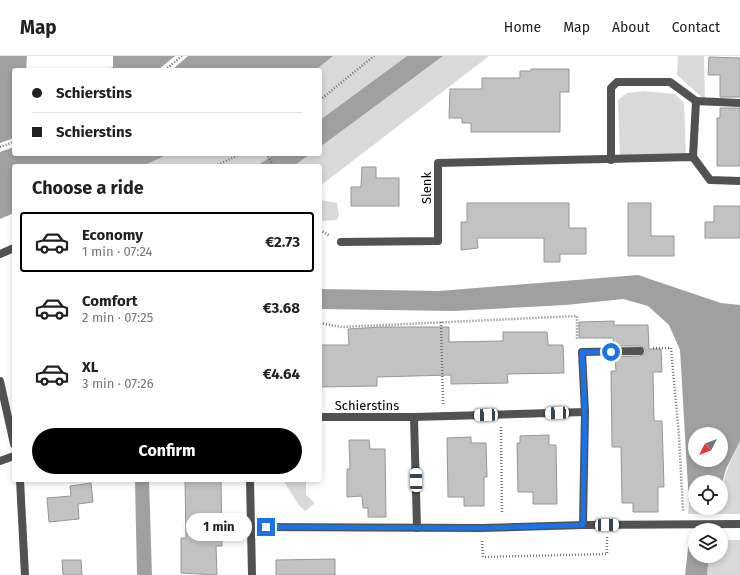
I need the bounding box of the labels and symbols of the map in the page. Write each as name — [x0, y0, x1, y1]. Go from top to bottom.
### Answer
street label: Slenk — [419, 172, 434, 204]
route start — [602, 343, 620, 361]
street label: Schierstins — [335, 398, 399, 413]
car — [545, 407, 569, 419]
car — [474, 409, 498, 421]
north arrow — [688, 427, 728, 467]
car — [410, 468, 422, 492]
callout: 1 min — [186, 513, 252, 541]
route end — [257, 518, 275, 536]
car — [595, 519, 619, 531]

